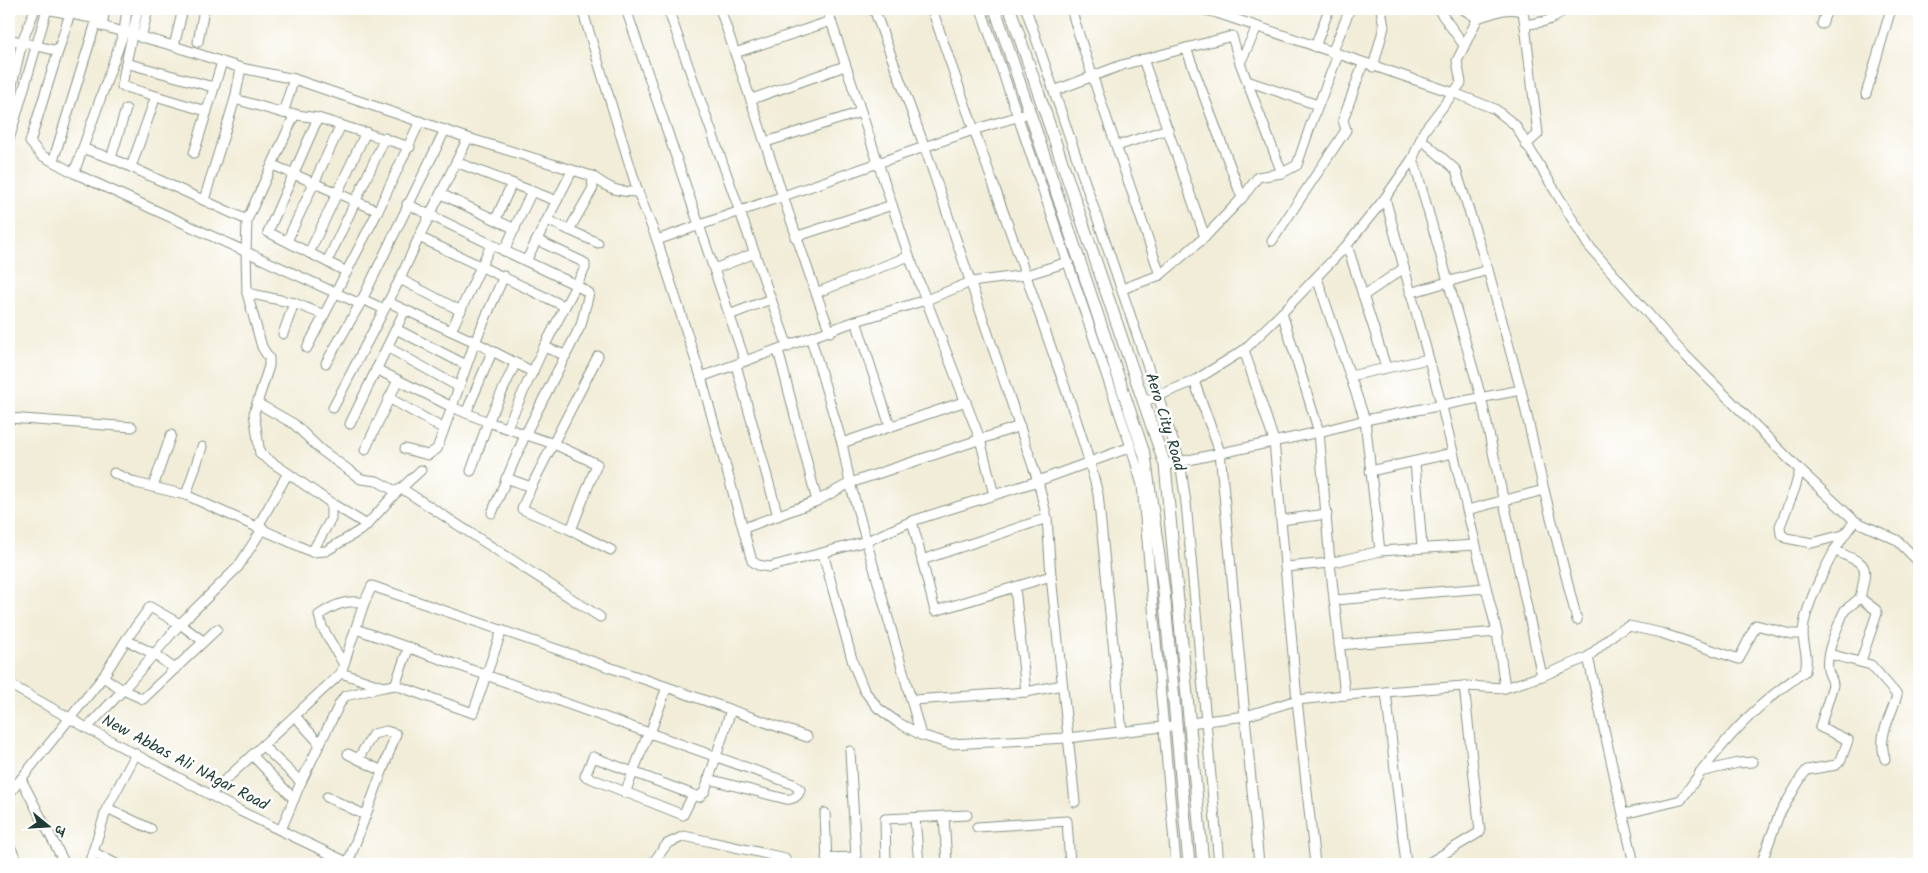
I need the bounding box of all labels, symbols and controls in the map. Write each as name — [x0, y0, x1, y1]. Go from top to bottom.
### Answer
street label: Aero City Road — [1138, 370, 1192, 475]
street label: New Abbas Ali NAgar Road — [97, 708, 274, 818]
north arrow — [22, 800, 72, 850]
text: उ — [47, 822, 71, 840]

